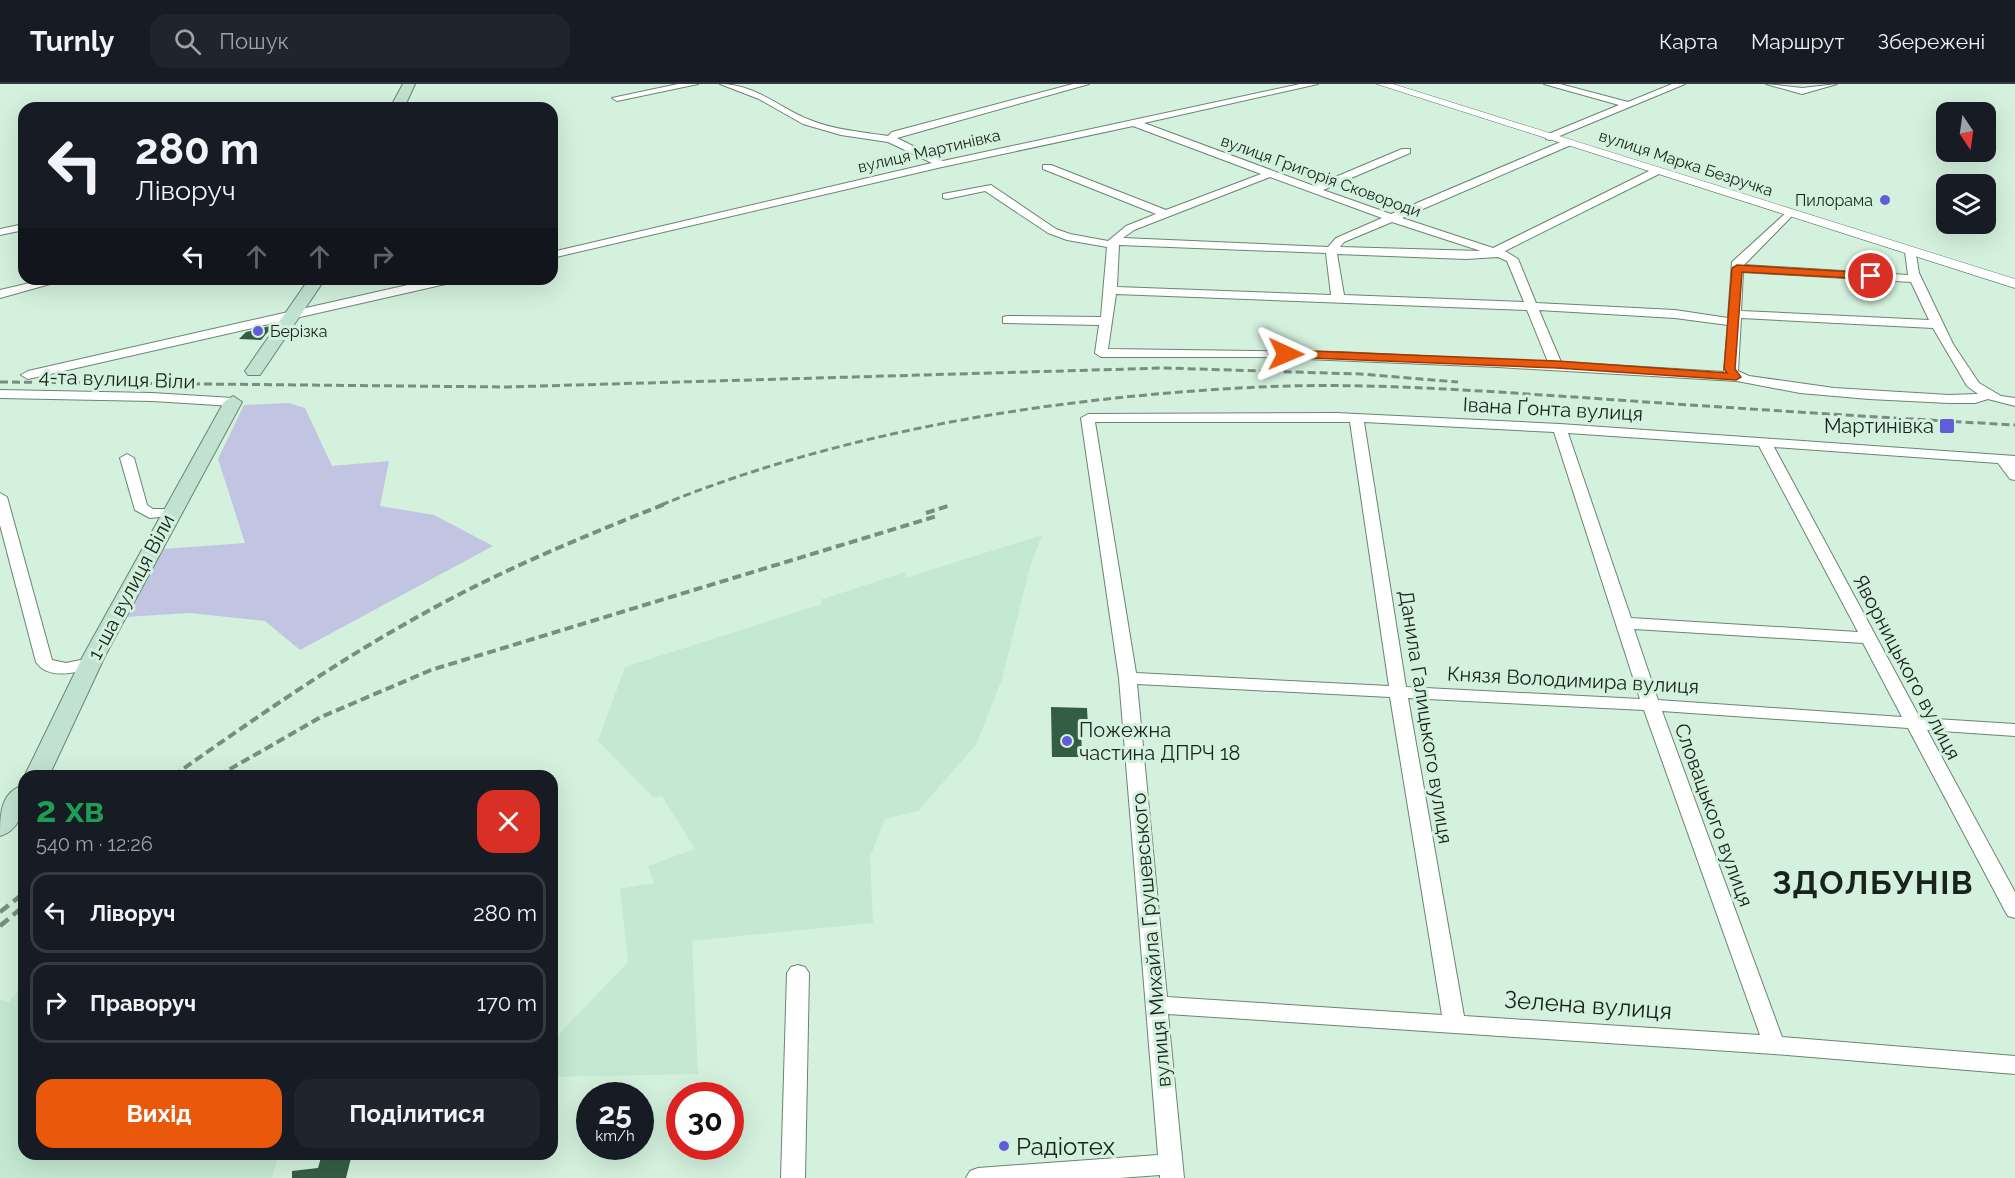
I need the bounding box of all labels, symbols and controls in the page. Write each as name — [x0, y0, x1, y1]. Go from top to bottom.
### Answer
search box — [150, 14, 570, 68]
text: Turnly — [30, 25, 114, 58]
icon: search — [171, 25, 204, 58]
text: Пошук — [219, 28, 289, 54]
text: Карта — [1659, 29, 1718, 54]
text: Маршрут — [1751, 29, 1844, 54]
text: Збережені — [1877, 29, 1985, 54]
north arrow — [1936, 102, 1996, 162]
map controls — [1936, 102, 1996, 234]
text: 280 m — [135, 125, 259, 174]
street label: вулиця Мартинівка — [856, 125, 1002, 177]
icon: left — [36, 126, 114, 204]
street label: вулиця Марка Безручка — [1597, 126, 1775, 200]
street label: вулиця Григорія Сковороди — [1218, 131, 1424, 221]
button: layers — [1936, 174, 1996, 234]
text: Ліворуч — [135, 175, 236, 206]
place label: Пилорама — [1795, 191, 1873, 210]
marker: Пилорама — [1878, 193, 1892, 207]
icon: left — [177, 240, 210, 273]
icon: ahead — [240, 240, 273, 273]
icon: ahead — [303, 240, 336, 273]
icon: right — [366, 240, 399, 273]
pin — [1845, 250, 1896, 301]
icon: arrive — [1854, 259, 1887, 292]
place label: Берізка — [270, 322, 328, 341]
position arrow — [1254, 322, 1318, 386]
marker: Берізка — [251, 324, 265, 338]
street label: 4-та вулиця Віли — [38, 364, 196, 394]
street label: Івана Ґонта вулиця — [1462, 392, 1644, 426]
place label: Мартинівка — [1824, 414, 1934, 438]
marker: Мартинівка — [1938, 417, 1956, 435]
street label: 1-ша вулиця Віли — [82, 510, 180, 664]
street label: Яворницького вулиця — [1848, 570, 1966, 764]
street label: Данила Галицького вулиця — [1394, 589, 1458, 845]
street label: Князя Володимира вулиця — [1446, 661, 1700, 699]
place label: Пожежна частина ДПРЧ 18 — [1079, 718, 1240, 765]
street label: Словацького вулиця — [1670, 720, 1758, 910]
marker: Пожежна частина ДПРЧ 18 — [1060, 734, 1074, 748]
text: 2 хв — [36, 788, 104, 830]
button: close — [477, 790, 540, 853]
street label: вулиця Михайла Грушевського — [1126, 792, 1176, 1088]
text: 540 m · 12:26 — [36, 832, 153, 856]
district label: ЗДОЛБУНІВ — [1772, 864, 1974, 901]
icon: left — [39, 896, 72, 929]
text: Ліворуч — [90, 900, 175, 926]
text: 280 m — [473, 900, 537, 926]
street label: Зелена вулиця — [1503, 985, 1673, 1025]
icon: right — [39, 986, 72, 1019]
text: Праворуч — [90, 990, 196, 1016]
text: 170 m — [477, 990, 537, 1016]
button: Вихід — [36, 1079, 282, 1148]
button: Поділитися — [294, 1079, 540, 1148]
speed limit sign: 30 — [666, 1082, 744, 1160]
text: 25 — [598, 1096, 632, 1131]
text: km/h — [595, 1127, 635, 1145]
place label: Радiотех — [1016, 1132, 1115, 1161]
marker: Радiотех — [997, 1139, 1011, 1153]

